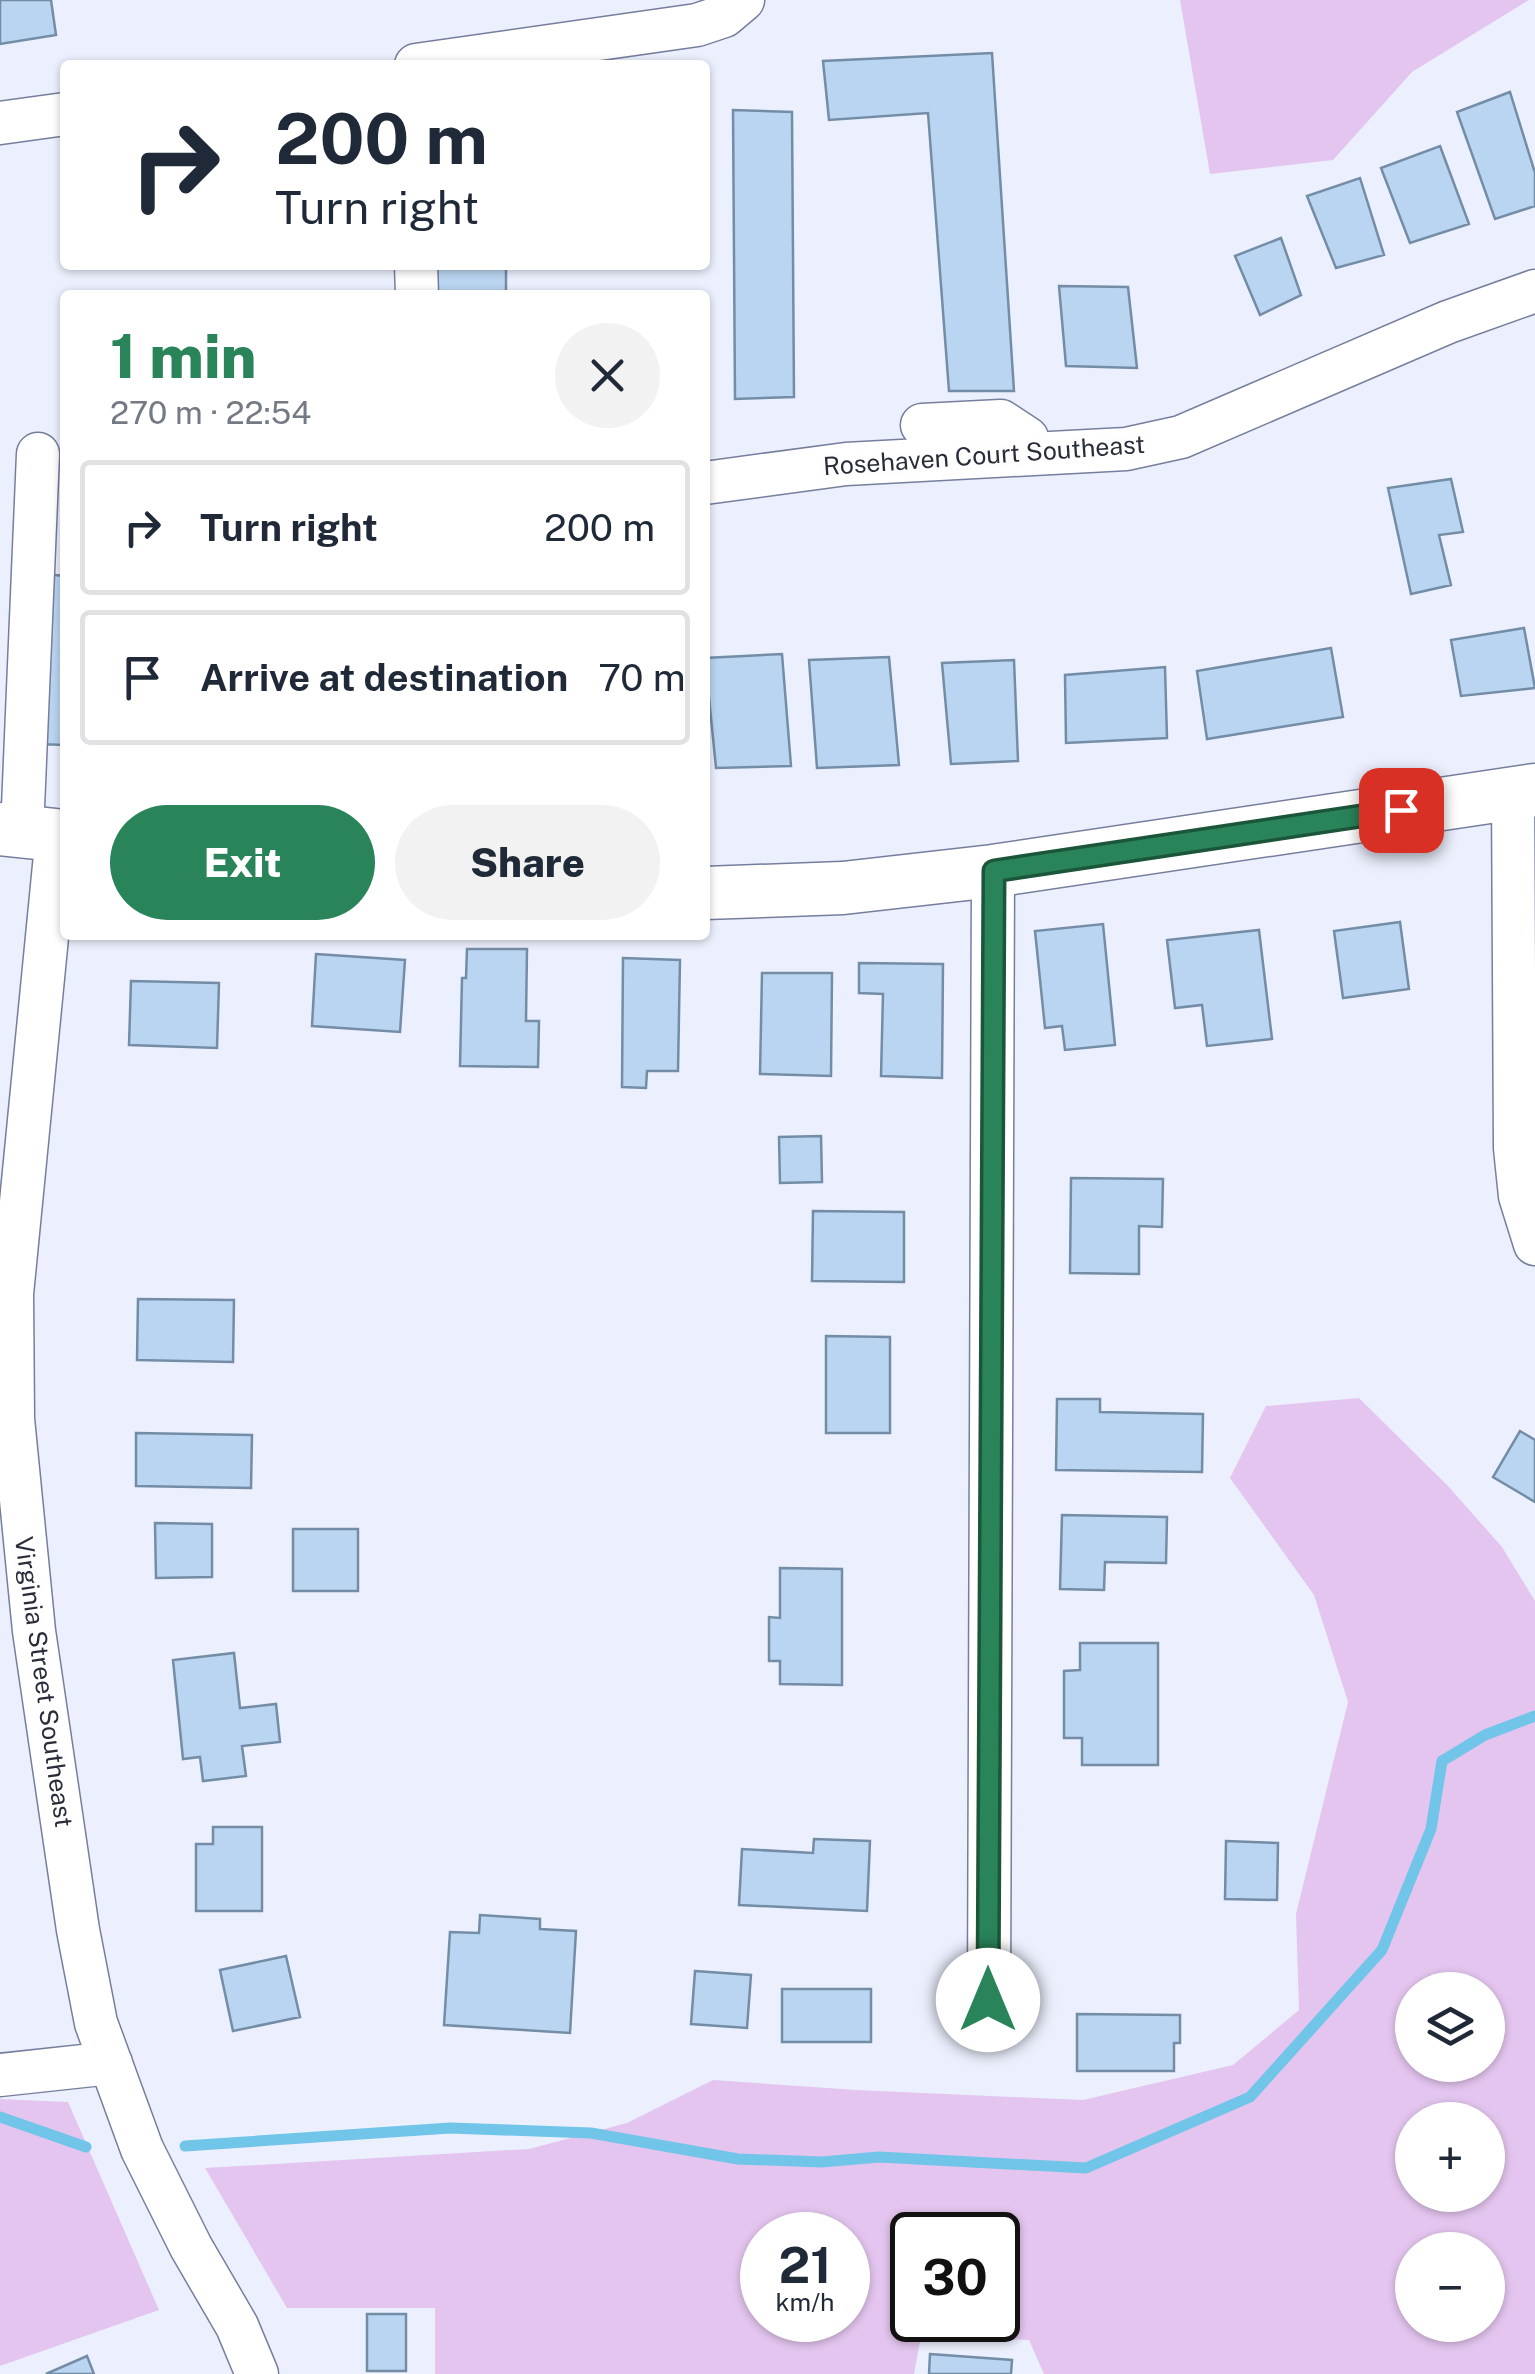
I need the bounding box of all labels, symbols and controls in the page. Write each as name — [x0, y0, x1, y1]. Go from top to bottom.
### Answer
text: 200 m — [275, 97, 488, 180]
icon: right — [110, 100, 240, 230]
text: Turn right — [275, 181, 479, 234]
text: 1 min — [110, 321, 257, 392]
button: close — [555, 323, 660, 428]
text: 270 m · 22:54 — [110, 394, 311, 431]
street label: Rosehaven Court Southeast — [822, 429, 1146, 481]
icon: right — [115, 500, 170, 555]
text: Turn right — [200, 505, 378, 550]
text: 200 m — [544, 505, 655, 550]
icon: arrive — [115, 650, 170, 705]
text: Arrive at destination — [200, 655, 568, 700]
text: 70 m — [598, 655, 686, 700]
pin — [1359, 768, 1444, 853]
icon: arrive — [1374, 783, 1429, 838]
button: Exit — [110, 805, 375, 920]
button: Share — [395, 805, 660, 920]
street label: Virginia Street Southeast — [9, 1535, 79, 1829]
position arrow — [936, 1948, 1040, 2052]
map controls — [1395, 1972, 1505, 2342]
button: layers — [1395, 1972, 1505, 2082]
button: + — [1395, 2102, 1505, 2212]
speed limit sign: 30 — [890, 2212, 1020, 2342]
button: − — [1395, 2232, 1505, 2342]
text: 21 — [778, 2235, 832, 2294]
text: km/h — [776, 2287, 834, 2317]

